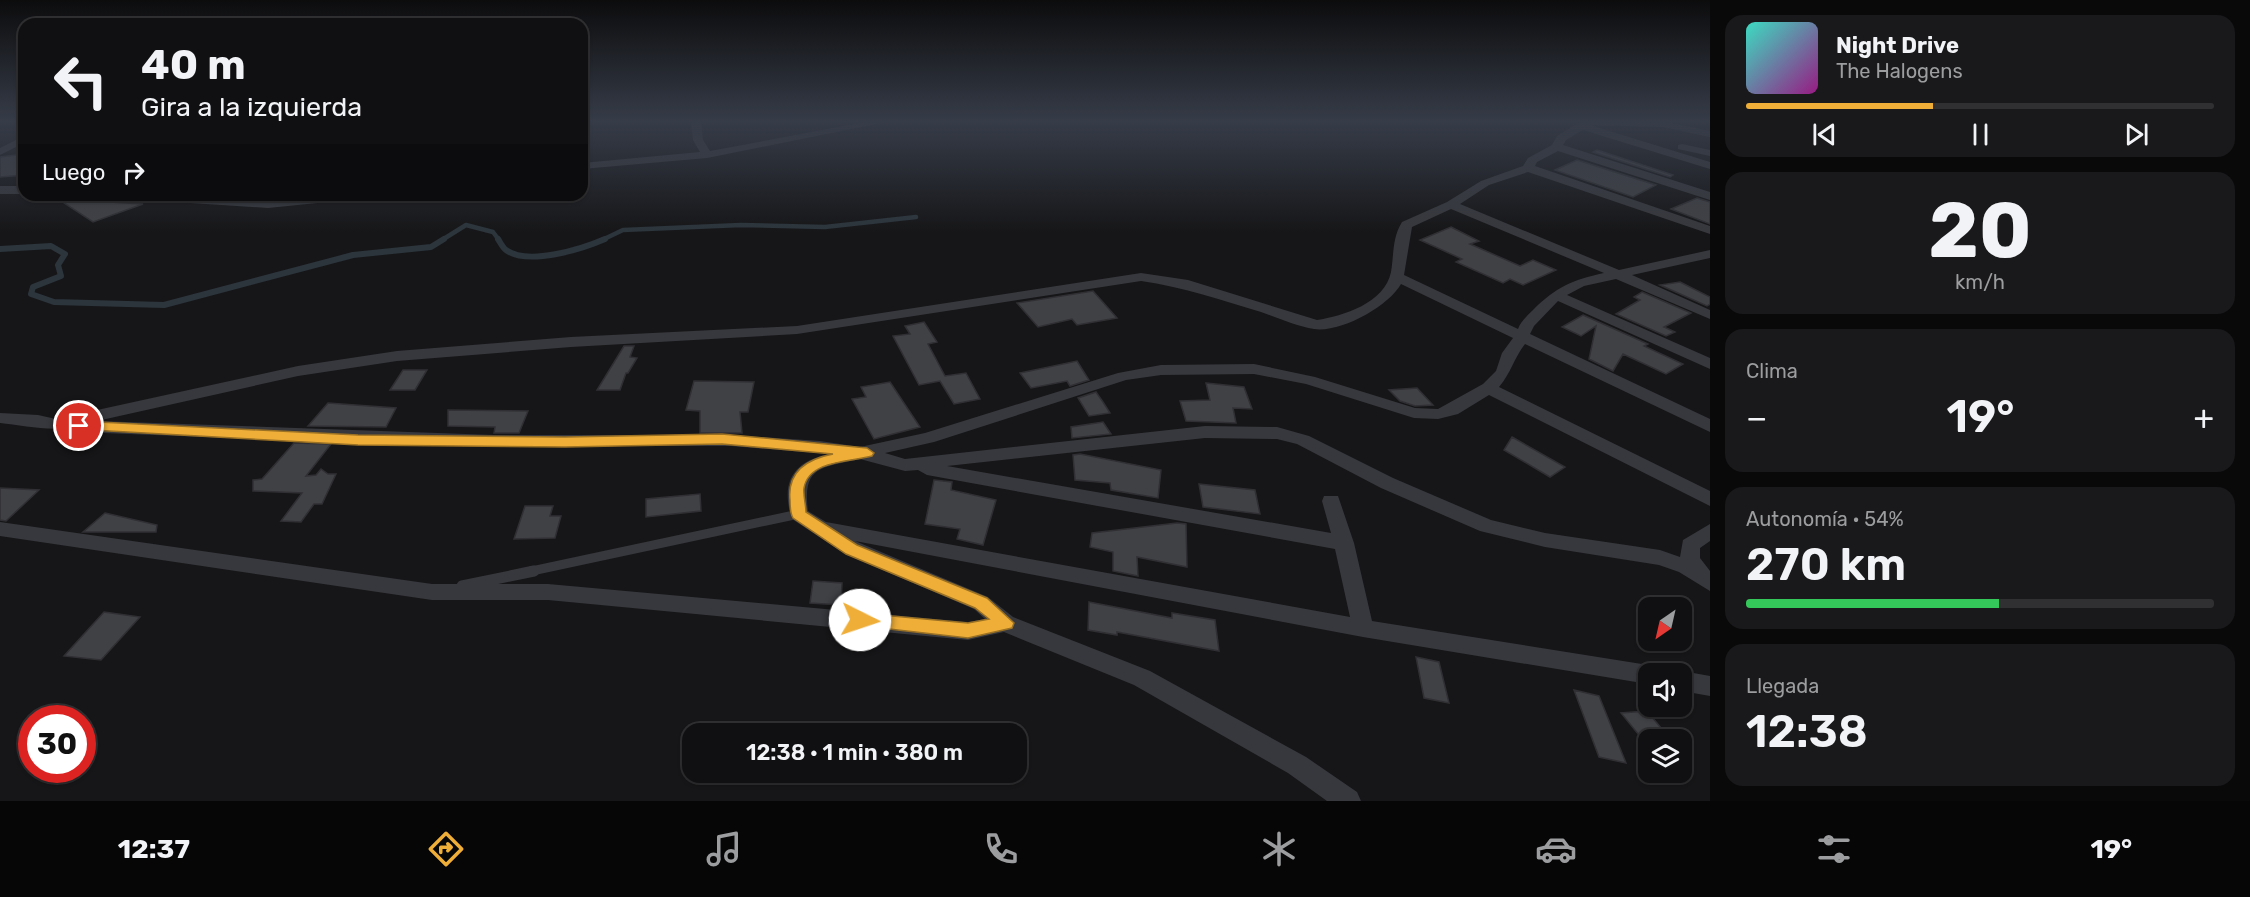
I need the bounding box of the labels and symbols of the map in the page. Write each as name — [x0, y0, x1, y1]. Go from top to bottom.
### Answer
pin — [53, 400, 104, 451]
position arrow — [828, 588, 892, 652]
north arrow — [1638, 597, 1692, 651]
speed limit sign: 30 — [18, 705, 96, 783]

